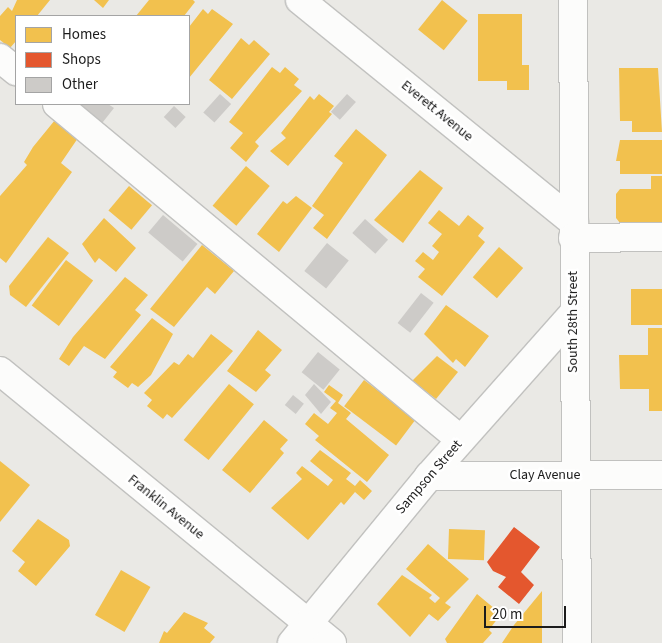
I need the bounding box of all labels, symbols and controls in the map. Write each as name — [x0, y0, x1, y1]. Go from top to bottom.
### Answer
legend — [15, 15, 190, 105]
text: Homes — [62, 24, 106, 45]
text: Shops — [62, 49, 101, 70]
text: Other — [62, 74, 98, 95]
street label: Everett Avenue — [398, 77, 476, 145]
street label: South 28th Street — [565, 271, 581, 373]
street label: Sampson Street — [392, 436, 466, 518]
street label: Clay Avenue — [509, 467, 581, 483]
street label: Franklin Avenue — [124, 471, 208, 543]
scale bar — [487, 596, 570, 628]
text: 20 m — [492, 604, 522, 625]

